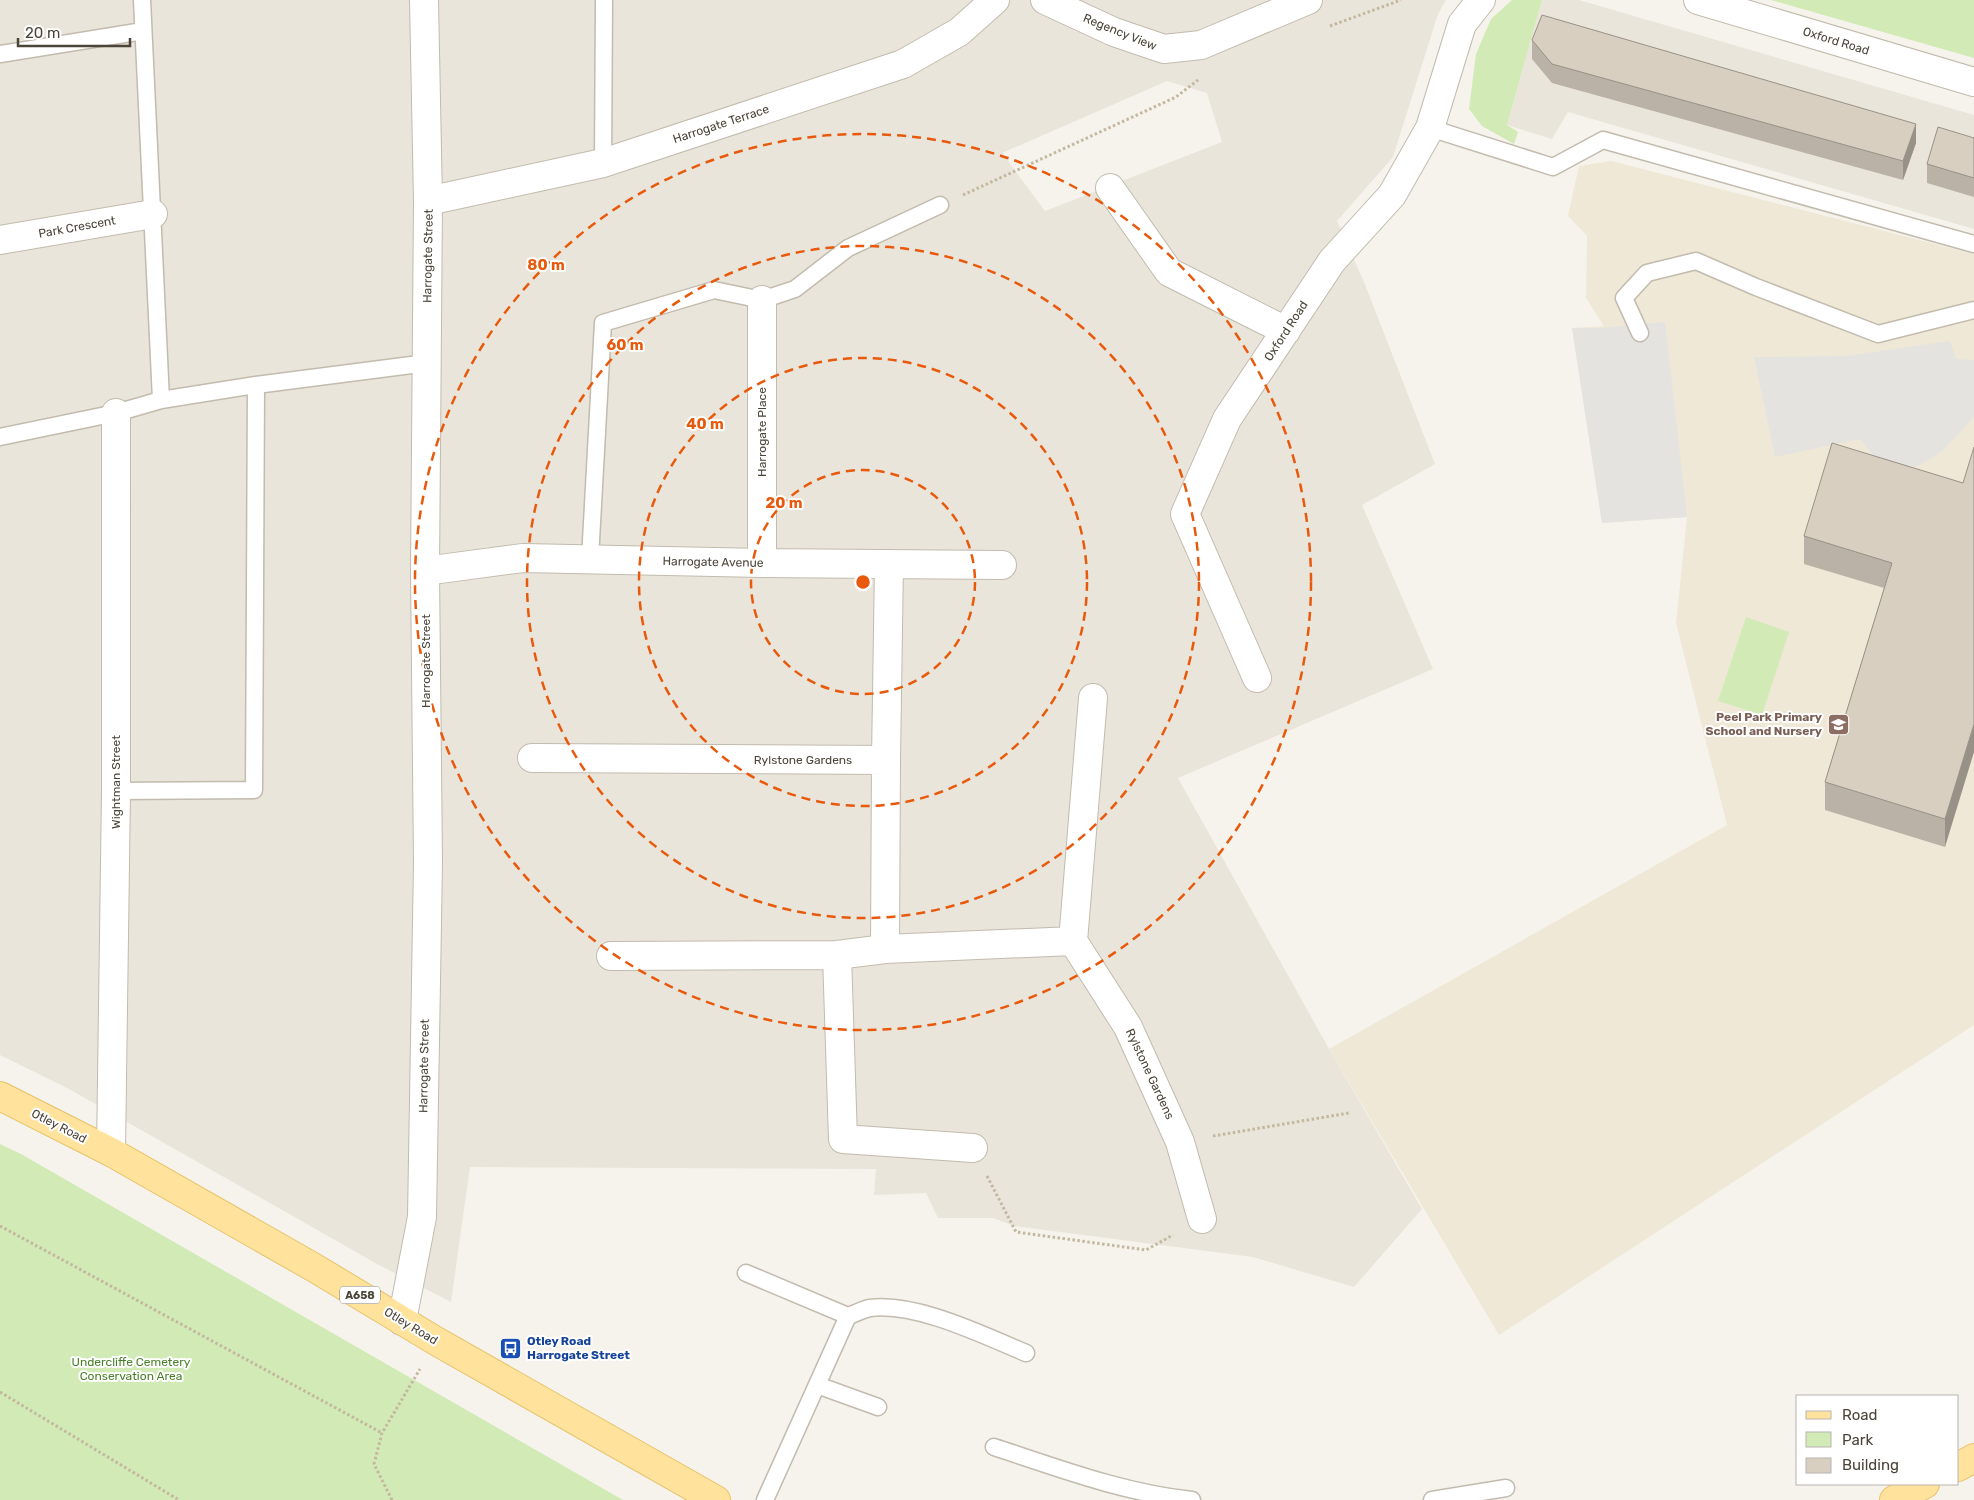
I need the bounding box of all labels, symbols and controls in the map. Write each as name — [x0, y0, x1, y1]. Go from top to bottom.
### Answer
street label: Regency View — [1081, 11, 1159, 53]
scale bar — [18, 15, 130, 47]
text: 20 m — [25, 24, 60, 42]
street label: Oxford Road — [1801, 24, 1871, 58]
street label: Harrogate Terrace — [671, 102, 771, 146]
street label: Harrogate Street — [420, 209, 436, 303]
street label: Park Crescent — [37, 213, 117, 241]
text: 80 m — [527, 256, 565, 274]
street label: Oxford Road — [1261, 298, 1311, 364]
text: 60 m — [607, 336, 643, 354]
street label: Harrogate Place — [755, 387, 769, 477]
text: 40 m — [686, 415, 724, 433]
text: 20 m — [766, 494, 802, 512]
street label: Harrogate Avenue — [662, 554, 764, 570]
centre of rings — [854, 573, 872, 591]
street label: Harrogate Street — [419, 614, 433, 708]
place label: Peel Park Primary School and Nursery — [1705, 710, 1822, 738]
school or university icon: Peel Park Primary School and Nursery — [1826, 712, 1850, 736]
street label: Wightman Street — [109, 735, 123, 829]
street label: Rylstone Gardens — [754, 753, 852, 767]
street label: Harrogate Street — [416, 1019, 432, 1113]
street label: Rylstone Gardens — [1123, 1026, 1177, 1122]
street label: Otley Road — [29, 1106, 89, 1146]
road number: A658 — [340, 1286, 380, 1304]
street label: Otley Road — [382, 1305, 440, 1347]
place label: Otley Road Harrogate Street — [527, 1334, 630, 1362]
bus stop icon: Otley Road Harrogate Street — [499, 1336, 523, 1360]
park label: Undercliffe Cemetery Conservation Area — [72, 1355, 191, 1383]
legend — [1796, 1395, 1959, 1485]
text: Road — [1842, 1406, 1878, 1424]
text: Park — [1842, 1431, 1873, 1449]
text: Building — [1842, 1456, 1899, 1474]

